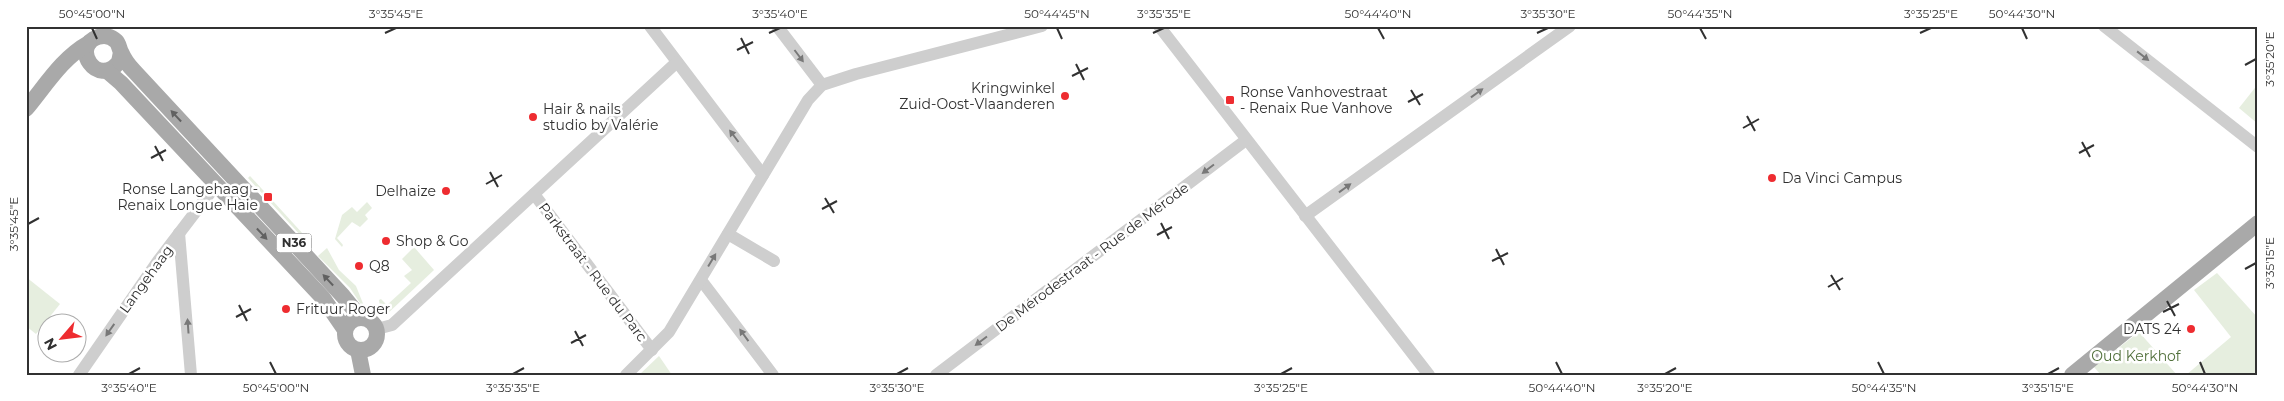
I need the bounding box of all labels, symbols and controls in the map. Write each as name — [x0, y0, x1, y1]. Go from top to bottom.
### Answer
text: 50°45'00"N — [59, 6, 125, 21]
text: 3°35'45"E — [369, 6, 423, 21]
text: 3°35'40"E — [752, 6, 808, 21]
text: 50°44'45"N — [1024, 6, 1090, 21]
text: 3°35'35"E — [1137, 6, 1191, 21]
text: 50°44'40"N — [1345, 6, 1411, 21]
text: 3°35'30"E — [1520, 6, 1576, 21]
text: 50°44'35"N — [1667, 6, 1733, 21]
text: 3°35'25"E — [1904, 6, 1958, 21]
text: 50°44'30"N — [1989, 6, 2055, 21]
text: 3°35'20"E — [2262, 31, 2277, 87]
one-way arrow — [794, 49, 805, 62]
one-way arrow — [2136, 51, 2149, 62]
place label: Kringwinkel Zuid-Oost-Vlaanderen — [899, 79, 1055, 113]
place label: Ronse Vanhovestraat - Renaix Rue Vanhove — [1240, 83, 1392, 117]
one-way arrow — [1470, 88, 1484, 98]
marker: Kringwinkel Zuid-Oost-Vlaanderen — [1059, 90, 1071, 102]
marker: Ronse Vanhovestraat - Renaix Rue Vanhove — [1224, 94, 1236, 106]
place label: Hair & nails studio by Valérie — [543, 100, 658, 134]
one-way arrow — [170, 111, 182, 123]
marker: Hair & nails studio by Valérie — [527, 111, 539, 123]
one-way arrow — [728, 130, 739, 143]
one-way arrow — [1202, 164, 1215, 175]
place label: Da Vinci Campus — [1782, 169, 1902, 187]
marker: Da Vinci Campus — [1766, 172, 1778, 184]
street label: De Mérodestraat - Rue de Mérode — [992, 178, 1192, 336]
place label: Ronse Langehaag - Renaix Longue Haie — [117, 180, 258, 214]
place label: Delhaize — [375, 182, 436, 200]
one-way arrow — [1338, 183, 1352, 193]
marker: Delhaize — [440, 185, 452, 197]
marker: Ronse Langehaag - Renaix Longue Haie — [262, 191, 274, 203]
text: 3°35'45"E — [6, 197, 21, 251]
street label: Parkstraat - Rue du Parc — [535, 199, 651, 345]
one-way arrow — [256, 227, 267, 240]
place label: Shop & Go — [396, 232, 469, 250]
road number: N36 — [276, 234, 312, 252]
marker: Shop & Go — [380, 235, 392, 247]
text: 3°35'15"E — [2262, 237, 2277, 289]
street label: Langehaag — [115, 242, 177, 316]
one-way arrow — [708, 254, 717, 267]
place label: Q8 — [369, 257, 390, 275]
marker: Q8 — [353, 260, 365, 272]
one-way arrow — [322, 274, 334, 286]
place label: Frituur Roger — [296, 300, 391, 318]
marker: Frituur Roger — [280, 303, 292, 315]
north arrow — [38, 314, 88, 364]
one-way arrow — [183, 318, 191, 334]
place label: DATS 24 — [2123, 320, 2182, 338]
one-way arrow — [105, 323, 115, 336]
marker: DATS 24 — [2185, 323, 2197, 335]
one-way arrow — [739, 329, 749, 342]
text: N — [40, 335, 61, 353]
one-way arrow — [975, 336, 988, 347]
park label: Oud Kerkhof — [2091, 347, 2182, 365]
text: 3°35'40"E — [101, 380, 157, 395]
text: 50°45'00"N — [243, 380, 309, 395]
text: 3°35'35"E — [486, 380, 540, 395]
text: 3°35'30"E — [869, 380, 925, 395]
text: 3°35'25"E — [1254, 380, 1308, 395]
text: 50°44'40"N — [1529, 380, 1595, 395]
text: 3°35'20"E — [1637, 380, 1693, 395]
text: 50°44'35"N — [1851, 380, 1917, 395]
text: 3°35'15"E — [2022, 380, 2074, 395]
text: 50°44'30"N — [2172, 380, 2238, 395]

